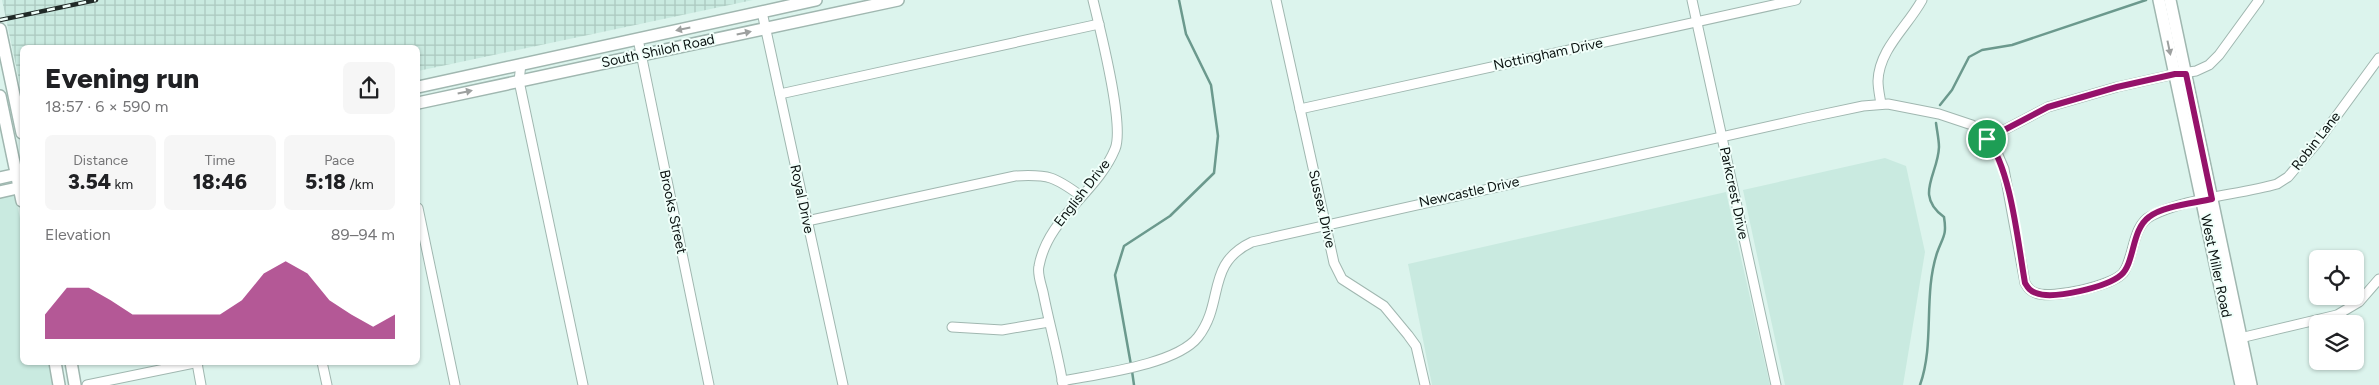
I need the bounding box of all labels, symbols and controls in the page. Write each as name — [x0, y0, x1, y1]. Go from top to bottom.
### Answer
one-way arrow — [675, 25, 691, 33]
one-way arrow — [736, 29, 751, 37]
street label: South Shiloh Road — [600, 31, 716, 71]
street label: Nottingham Drive — [1492, 34, 1605, 74]
one-way arrow — [2166, 40, 2174, 56]
text: Evening run — [45, 61, 199, 95]
button: share — [343, 62, 395, 114]
one-way arrow — [458, 88, 474, 96]
text: 18:57 · 6 × 590 m — [45, 97, 168, 116]
street label: Robin Lane — [2288, 108, 2344, 174]
pin — [1966, 118, 2008, 160]
icon: arrive — [1973, 125, 2001, 153]
street label: Parkcrest Drive — [1716, 145, 1752, 241]
text: Distance — [73, 152, 128, 169]
text: Time — [205, 152, 235, 169]
text: Pace — [324, 152, 354, 169]
street label: English Drive — [1050, 156, 1114, 230]
street label: Royal Drive — [786, 163, 818, 235]
street label: Brooks Street — [656, 168, 690, 256]
street label: Sussex Drive — [1305, 168, 1339, 250]
text: 3.54 — [68, 169, 111, 194]
text: 18:46 — [193, 169, 247, 194]
text: 5:18 — [305, 169, 346, 194]
street label: Newcastle Drive — [1417, 173, 1521, 211]
text: km — [111, 176, 133, 193]
text: /km — [346, 176, 374, 193]
street label: West Miller Road — [2197, 213, 2235, 319]
text: Elevation — [45, 225, 111, 244]
text: 89–94 m — [331, 225, 395, 244]
map controls — [2309, 250, 2364, 370]
button: locate — [2309, 250, 2364, 305]
button: layers — [2309, 315, 2364, 370]

